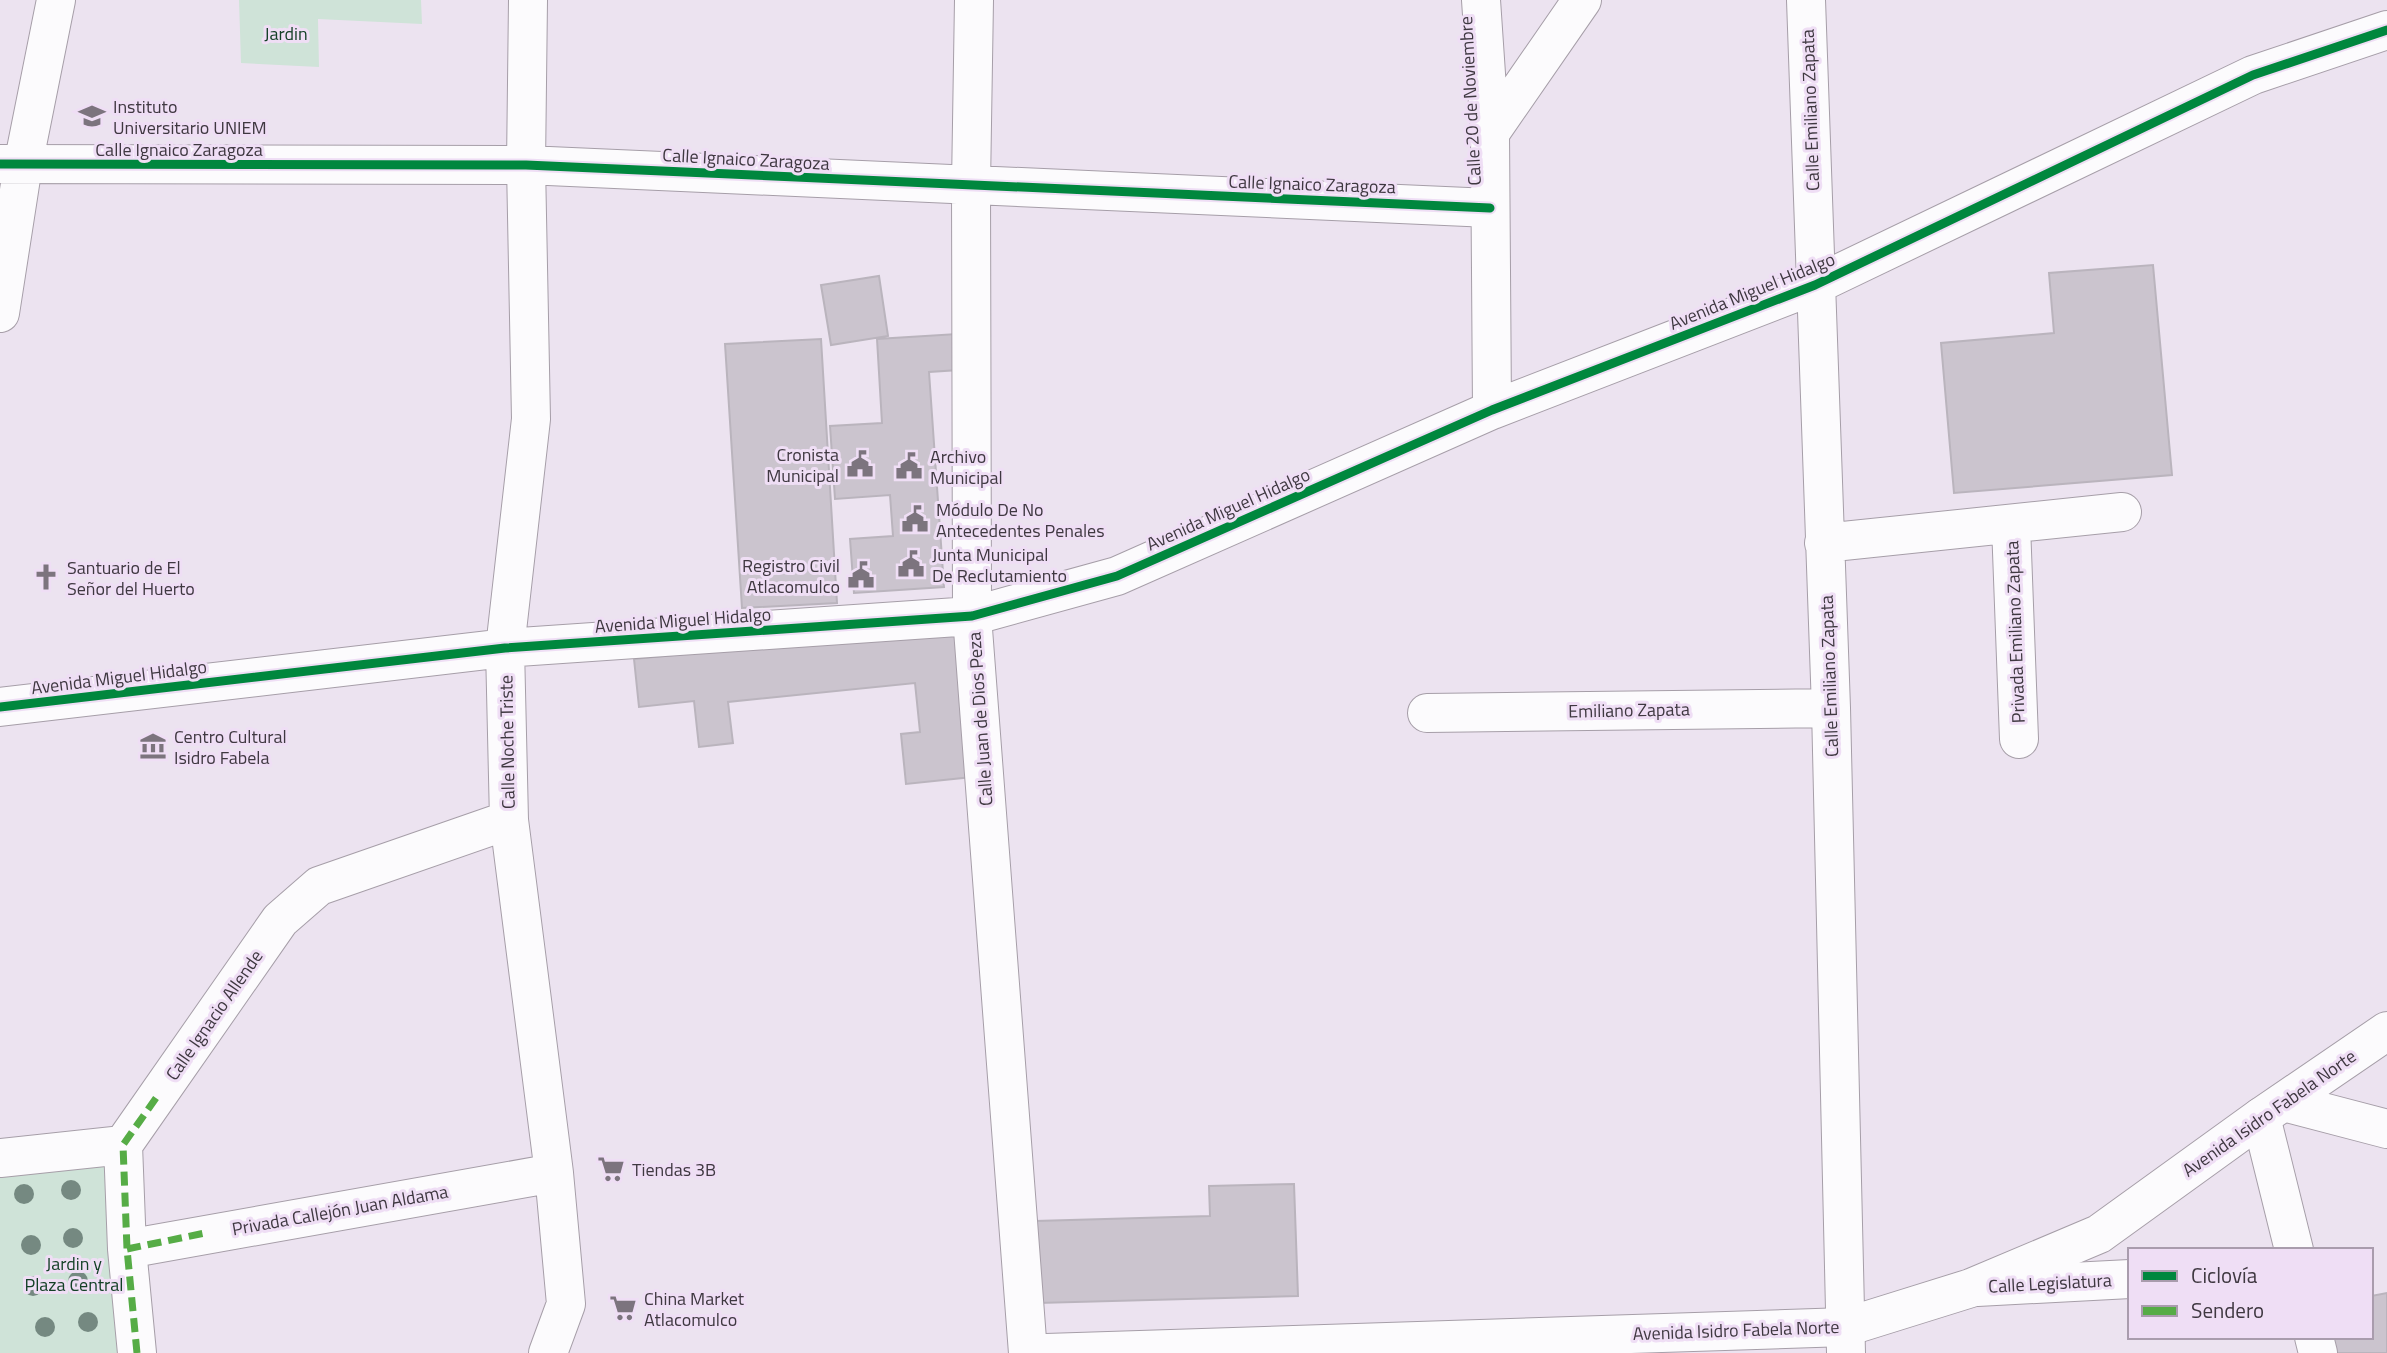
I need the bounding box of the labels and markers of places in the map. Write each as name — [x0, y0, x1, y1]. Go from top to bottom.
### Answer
place label: Instituto Universitario UNIEM — [113, 93, 267, 141]
school or university icon: Instituto Universitario UNIEM — [77, 101, 107, 131]
place label: Cronista Municipal — [766, 441, 839, 489]
place label: Archivo Municipal — [930, 443, 1003, 491]
public building icon: Cronista Municipal — [845, 449, 875, 479]
public building icon: Archivo Municipal — [894, 451, 924, 481]
place label: Módulo De No Antecedentes Penales — [936, 496, 1105, 544]
public building icon: Módulo De No Antecedentes Penales — [900, 504, 930, 534]
place label: Junta Municipal De Reclutamiento — [932, 541, 1067, 589]
public building icon: Junta Municipal De Reclutamiento — [896, 549, 926, 579]
place label: Registro Civil Atlacomulco — [742, 552, 840, 600]
place label: Santuario de El Señor del Huerto — [67, 554, 195, 602]
public building icon: Registro Civil Atlacomulco — [846, 560, 876, 590]
church icon: Santuario de El Señor del Huerto — [31, 562, 61, 592]
place label: Centro Cultural Isidro Fabela — [174, 723, 287, 771]
museum icon: Centro Cultural Isidro Fabela — [138, 731, 168, 761]
supermarket icon: Tiendas 3B — [596, 1154, 626, 1184]
place label: Tiendas 3B — [632, 1156, 716, 1183]
place label: China Market Atlacomulco — [644, 1285, 745, 1333]
supermarket icon: China Market Atlacomulco — [608, 1293, 638, 1323]

